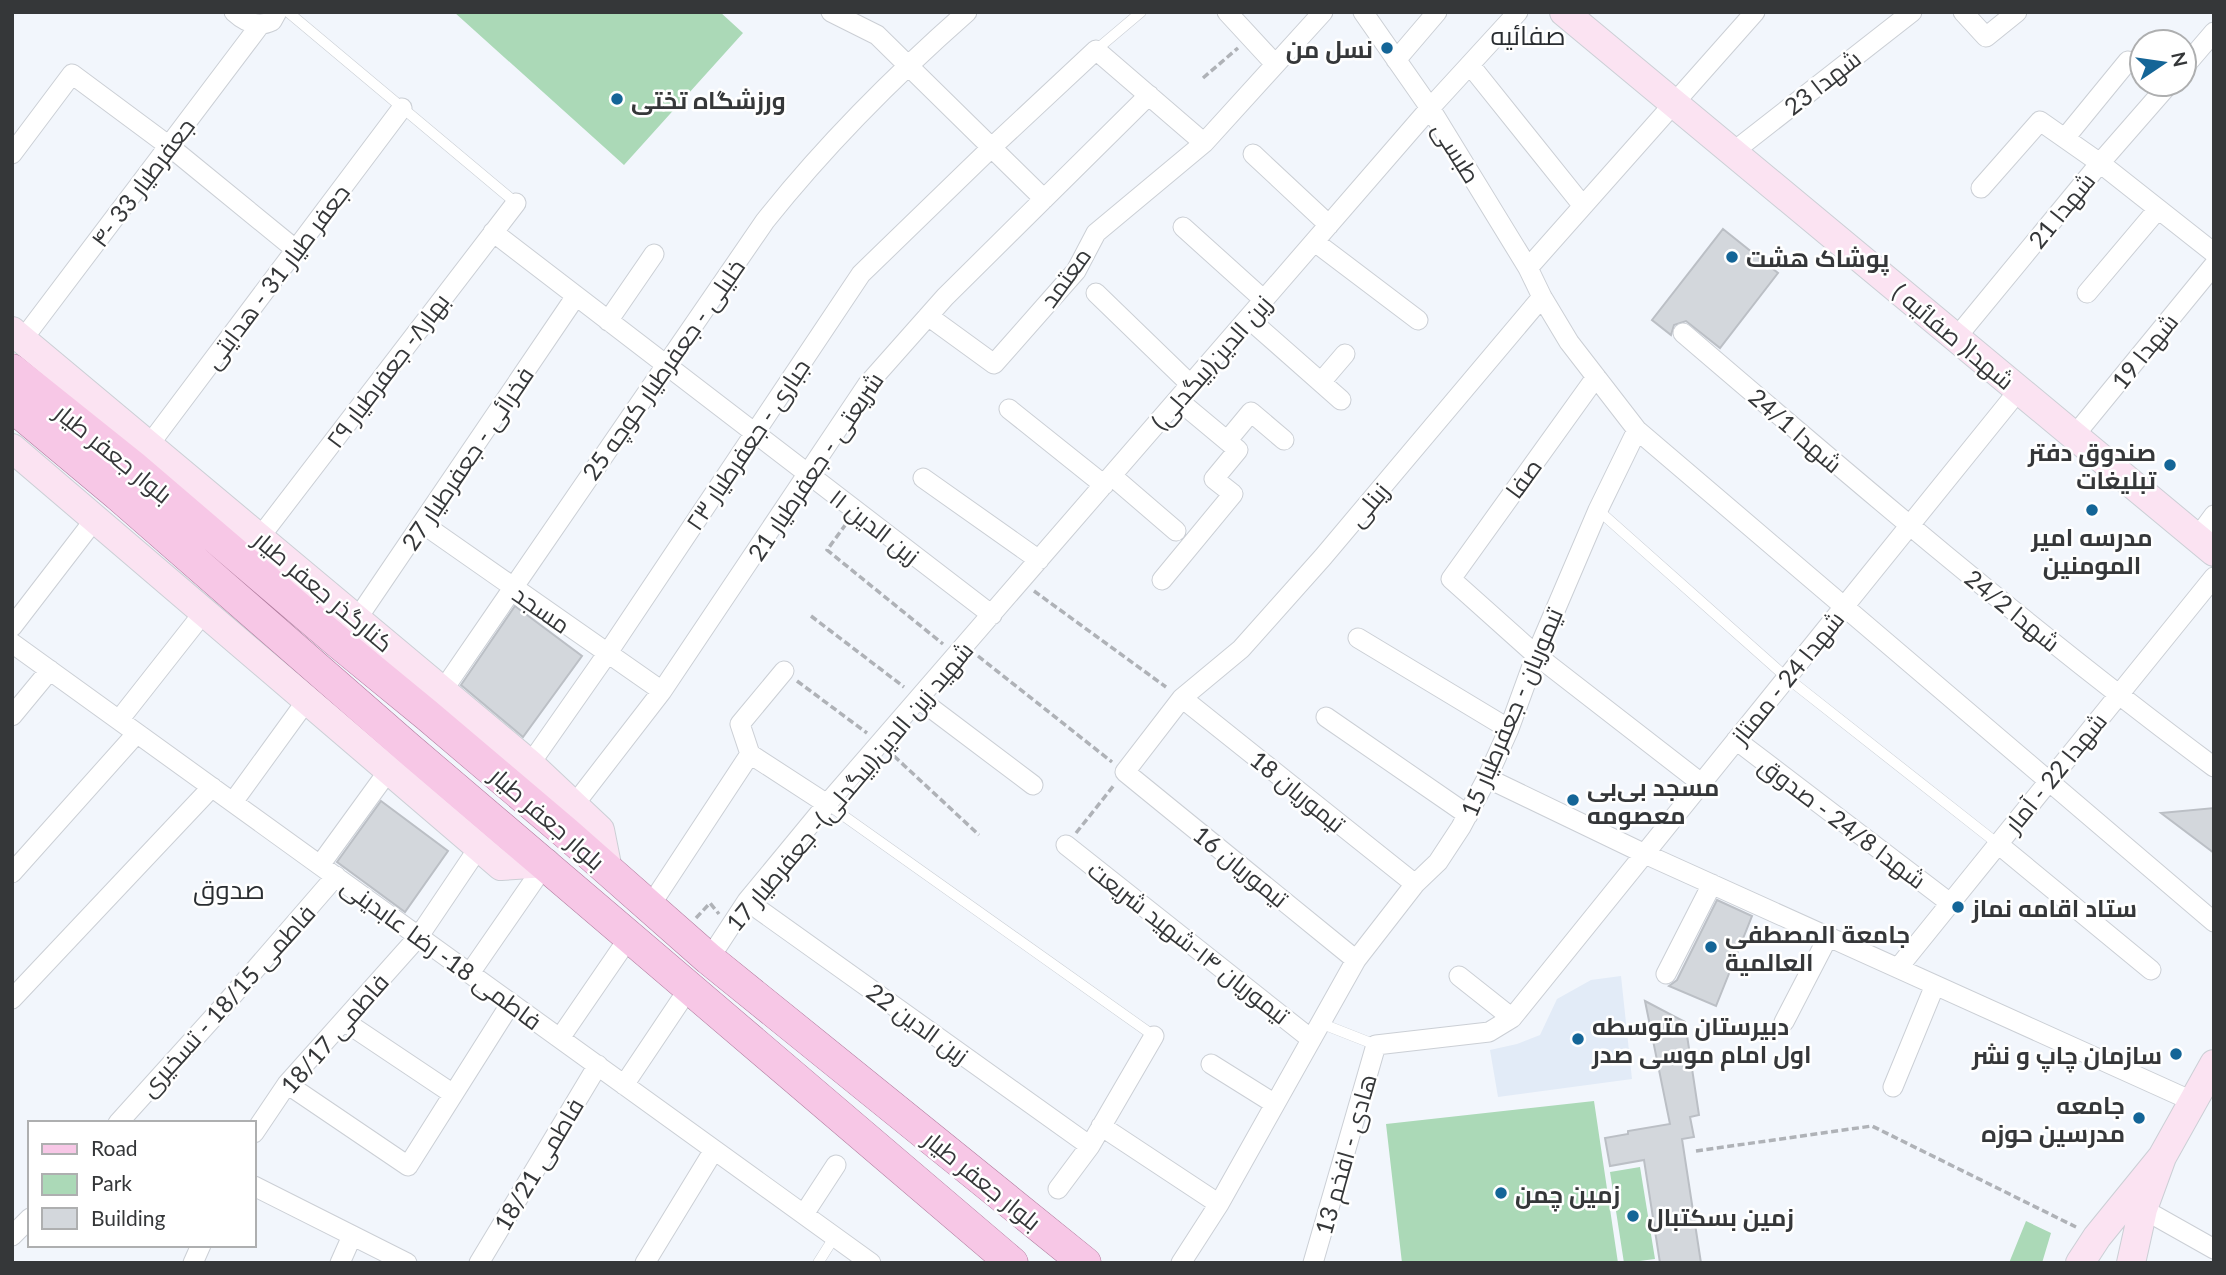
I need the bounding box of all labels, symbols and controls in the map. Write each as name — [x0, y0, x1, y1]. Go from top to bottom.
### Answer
district label: صفائیه — [1490, 19, 1566, 51]
north arrow — [2128, 28, 2198, 98]
place label: نسل من — [1286, 34, 1373, 64]
marker: نسل من — [1379, 40, 1395, 56]
street label: شهدا 23 — [1778, 43, 1867, 122]
text: N — [2167, 49, 2193, 69]
place label: ورزشگاه تختی — [631, 85, 786, 115]
marker: ورزشگاه تختی — [609, 91, 625, 107]
street label: ۴- جعفرطیار 33 — [84, 112, 200, 252]
street label: طبسی — [1426, 116, 1487, 189]
street label: شهدا 21 — [2022, 166, 2101, 254]
street label: جعفر طیار 31 - هدایتی — [197, 178, 356, 375]
street label: معتمد — [1034, 241, 1096, 313]
place label: پوشاک هشت — [1746, 243, 1890, 276]
marker: پوشاک هشت — [1724, 249, 1740, 265]
street label: خلیلی - جعفرطیار کوچه 25 — [576, 253, 753, 487]
street label: شهدا( صفائیه ) — [1887, 277, 2021, 396]
street label: بهار۸- جعفرطیار ۲۹ — [319, 287, 455, 454]
street label: زین الدین(بیگدلی) — [1145, 289, 1278, 436]
street label: شهدا 19 — [2105, 307, 2184, 395]
street label: جباری - جعفرطیار ۲۳ — [679, 353, 816, 536]
street label: فخرائی - جعفرطیار 27 — [395, 361, 540, 556]
street label: شریعتی - جعفرطیار 21 — [741, 366, 890, 566]
street label: شهدا 24/1 — [1743, 382, 1848, 479]
street label: بلوار جعفر طیار — [48, 396, 178, 509]
place label: صندوق دفتر تبلیغات — [2027, 437, 2157, 494]
street label: صفا — [1499, 452, 1547, 504]
marker: صندوق دفتر تبلیغات — [2162, 457, 2178, 473]
street label: زینلی — [1341, 476, 1395, 532]
street label: زین الدین ۱۱ — [824, 482, 926, 571]
marker: مدرسه امیر المومنین — [2084, 502, 2100, 518]
place label: مدرسه امیر المومنین — [2030, 522, 2153, 580]
street label: کنارگذر جعفر طیار — [247, 523, 399, 658]
street label: شهدا 24/2 — [1959, 563, 2066, 658]
street label: مسجد — [508, 579, 576, 639]
street label: تیموریان - جعفرطیار 15 — [1454, 603, 1569, 821]
street label: شهدا 24 - ممتاز — [1723, 605, 1850, 751]
street label: شهید زین الدین(بیگدلی)- جعفرطیار 17 — [719, 635, 979, 937]
street label: شهدا 22 - آمار — [1997, 706, 2113, 840]
street label: تیموریان 18 — [1244, 744, 1352, 839]
street label: شهدا 24/8 - صدوق — [1753, 750, 1932, 896]
street label: بلوار جعفر طیار — [483, 759, 611, 876]
place label: مسجد بی‌بی معصومه — [1587, 772, 1719, 830]
marker: مسجد بی‌بی معصومه — [1565, 792, 1581, 808]
street label: تیموریان 16 — [1187, 819, 1295, 914]
street label: تیموریان ۱۴-شهید شریعت — [1082, 854, 1296, 1031]
street label: فاطمی 18- رضا عابدینی — [336, 871, 548, 1036]
district label: صدوق — [193, 873, 265, 906]
place label: ستاد اقامه نماز — [1971, 893, 2137, 923]
street label: فاطمی 18/15 - تسخیری — [133, 898, 322, 1103]
marker: ستاد اقامه نماز — [1950, 899, 1966, 915]
place label: جامعة المصطفی العالمیة — [1725, 919, 1910, 976]
marker: جامعة المصطفی العالمیة — [1703, 939, 1719, 955]
street label: فاطمی 18/17 — [274, 967, 395, 1100]
street label: زین الدین 22 — [861, 976, 975, 1070]
place label: دبیرستان متوسطه اول امام موسی صدر — [1591, 1011, 1811, 1071]
marker: دبیرستان متوسطه اول امام موسی صدر — [1570, 1031, 1586, 1047]
place label: سازمان چاپ و نشر — [1971, 1040, 2162, 1073]
marker: سازمان چاپ و نشر — [2168, 1046, 2184, 1062]
street label: هادی - افخم 13 — [1308, 1070, 1385, 1239]
place label: جامعه مدرسین حوزه — [1981, 1090, 2125, 1148]
street label: فاطمی 18/21 — [487, 1092, 590, 1236]
marker: جامعه مدرسین حوزه — [2131, 1110, 2147, 1126]
legend — [28, 1121, 256, 1247]
street label: بلوار جعفر طیار — [917, 1123, 1047, 1236]
text: Road — [91, 1135, 138, 1160]
text: Park — [91, 1170, 132, 1195]
place label: زمین چمن — [1515, 1179, 1620, 1212]
marker: زمین چمن — [1493, 1185, 1509, 1201]
place label: زمین بسکتبال — [1647, 1202, 1794, 1232]
text: Building — [91, 1205, 166, 1230]
marker: زمین بسکتبال — [1625, 1208, 1641, 1224]

